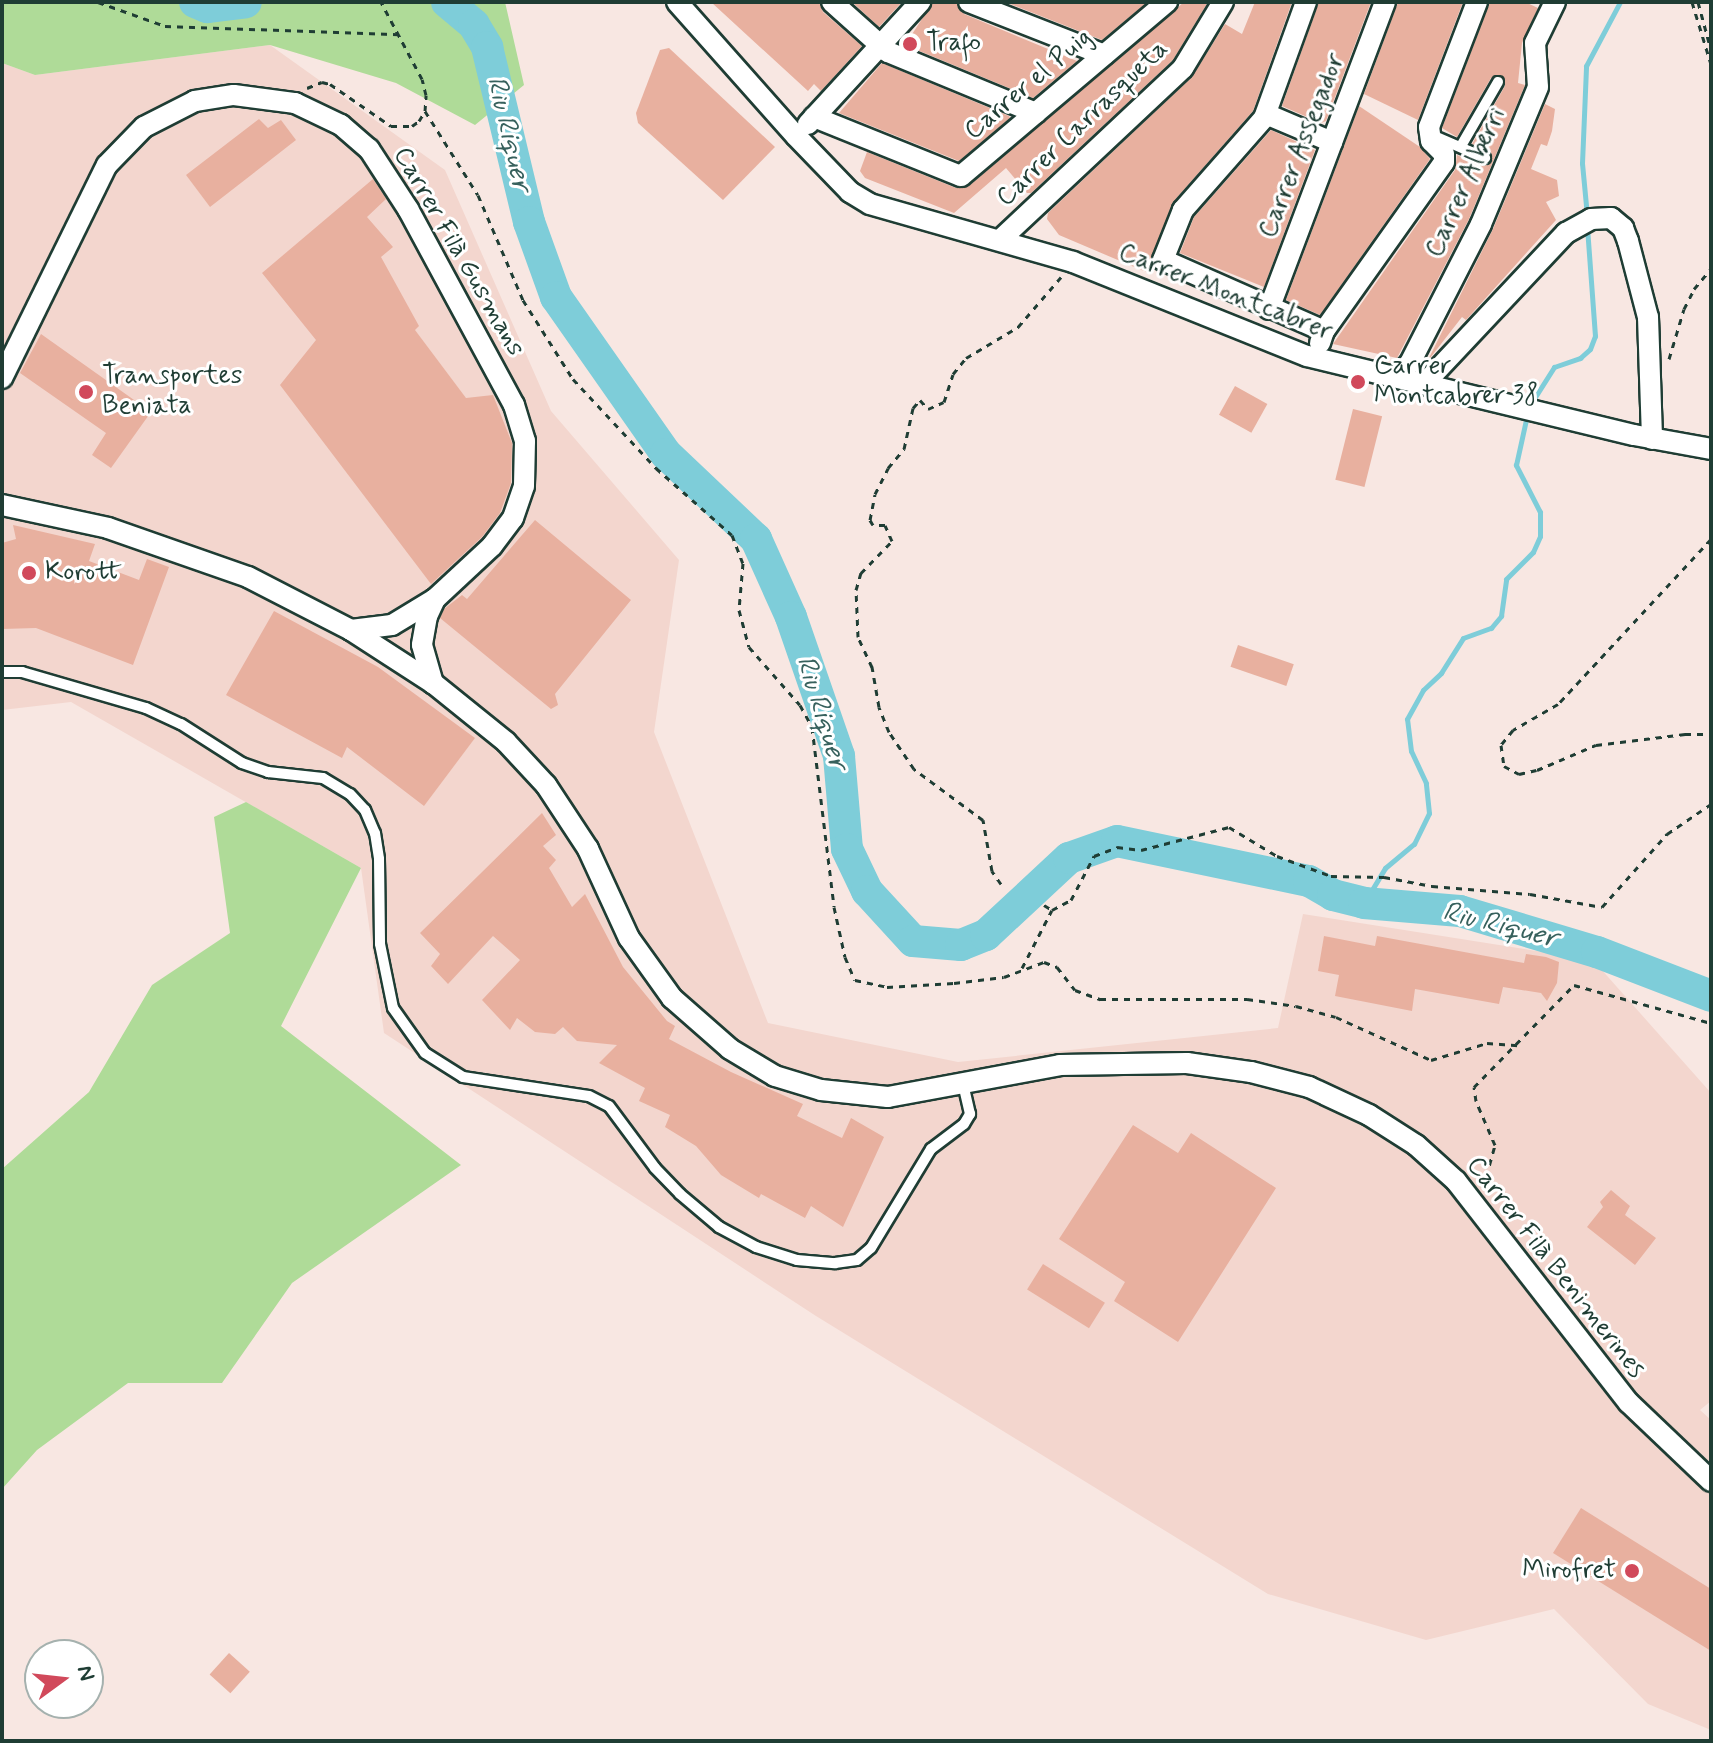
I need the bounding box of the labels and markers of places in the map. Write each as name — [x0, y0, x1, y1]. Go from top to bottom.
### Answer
place label: Trafo — [926, 28, 981, 60]
marker: Trafo — [901, 35, 919, 53]
place label: Carrer Montcabrer 38 — [1374, 351, 1538, 412]
place label: Transportes Beniata — [102, 361, 242, 422]
marker: Carrer Montcabrer 38 — [1349, 373, 1367, 391]
marker: Transportes Beniata — [77, 383, 95, 401]
place label: Korott — [45, 557, 122, 589]
marker: Korott — [20, 564, 38, 582]
place label: Mirofret — [1522, 1555, 1616, 1587]
marker: Mirofret — [1623, 1562, 1641, 1580]

